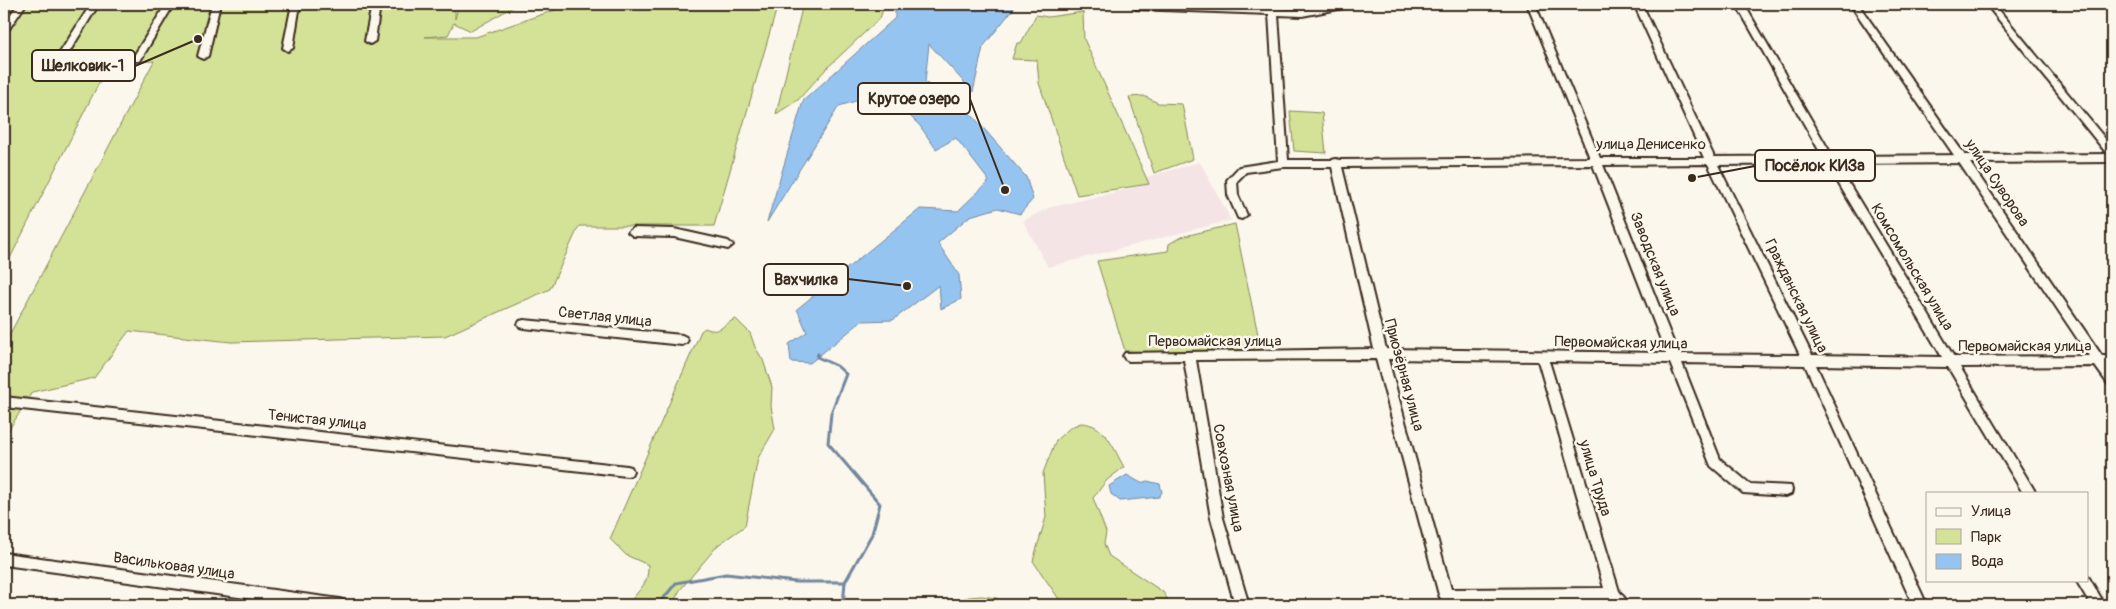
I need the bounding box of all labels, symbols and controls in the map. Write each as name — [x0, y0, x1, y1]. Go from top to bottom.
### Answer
callout: Шелковик-1 — [32, 50, 135, 81]
text: Шелковик-1 — [41, 56, 124, 76]
callout: Крутое озеро — [858, 83, 970, 114]
text: Крутое озеро — [868, 89, 960, 109]
street label: улица Денисенко — [1595, 135, 1706, 154]
street label: улица Суворова — [1960, 135, 2033, 230]
callout: Посёлок КИЗа — [1755, 150, 1875, 181]
text: Посёлок КИЗа — [1765, 156, 1865, 176]
street label: Комсомольская улица — [1867, 200, 1957, 334]
street label: Заводская улица — [1626, 209, 1684, 319]
street label: Гражданская улица — [1760, 236, 1832, 356]
callout: Вахчилка — [764, 264, 848, 295]
text: Вахчилка — [774, 270, 838, 290]
street label: Светлая улица — [557, 303, 653, 331]
street label: Приозёрная улица — [1380, 317, 1428, 433]
street label: Первомайская улица — [1149, 332, 1282, 351]
street label: Первомайская улица — [1554, 332, 1688, 354]
street label: Первомайская улица — [1959, 337, 2092, 356]
street label: Тенистая улица — [267, 405, 367, 435]
street label: Совхозная улица — [1208, 422, 1248, 534]
street label: улица Труда — [1574, 437, 1616, 518]
legend — [1926, 492, 2088, 582]
text: Улица — [1971, 502, 2011, 521]
text: Парк — [1971, 528, 2002, 547]
street label: Васильковая улица — [112, 548, 236, 584]
text: Вода — [1971, 552, 2004, 571]

